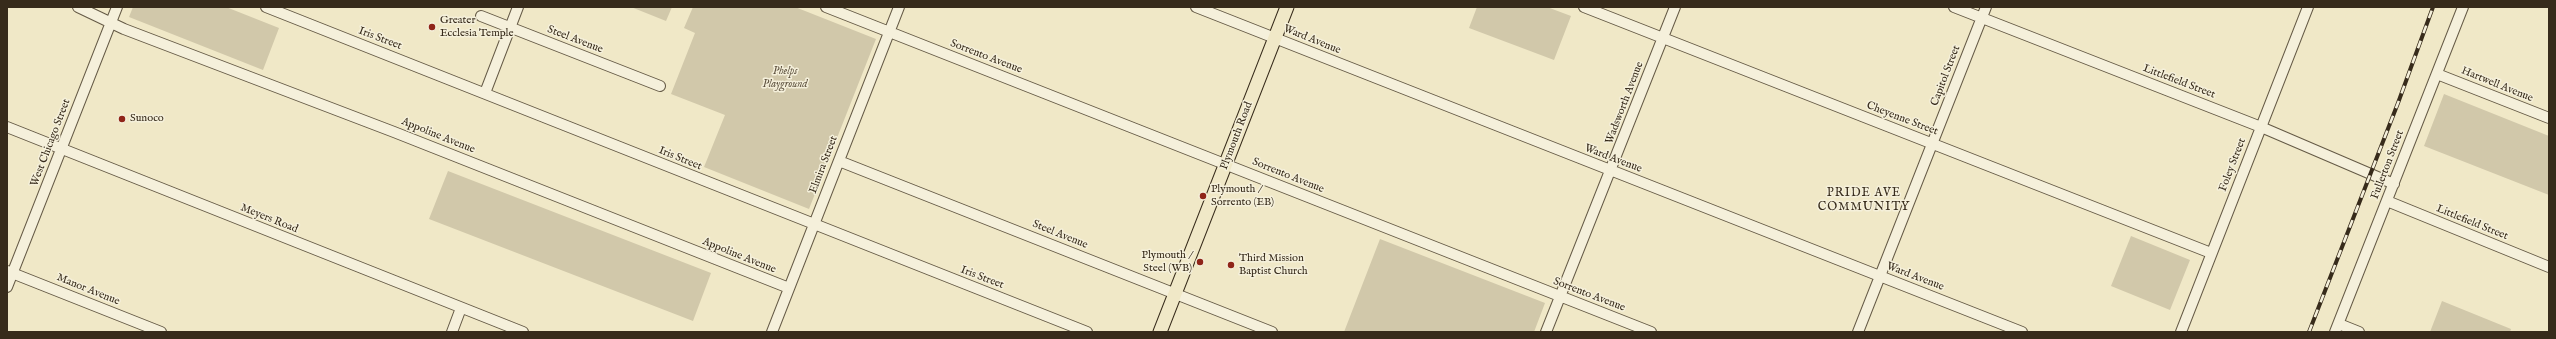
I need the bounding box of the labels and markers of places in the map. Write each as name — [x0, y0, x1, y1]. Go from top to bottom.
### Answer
place label: Greater Ecclesia Temple — [440, 14, 514, 40]
marker: Greater Ecclesia Temple — [427, 22, 437, 32]
place label: Sunoco — [130, 112, 164, 126]
marker: Sunoco — [117, 114, 127, 124]
place label: Plymouth / Sorrento (EB) — [1211, 183, 1274, 209]
marker: Plymouth / Sorrento (EB) — [1198, 191, 1208, 201]
place label: Plymouth / Steel (WB) — [1142, 249, 1192, 275]
place label: Third Mission Baptist Church — [1239, 252, 1308, 278]
marker: Plymouth / Steel (WB) — [1195, 257, 1205, 267]
marker: Third Mission Baptist Church — [1226, 260, 1236, 270]

